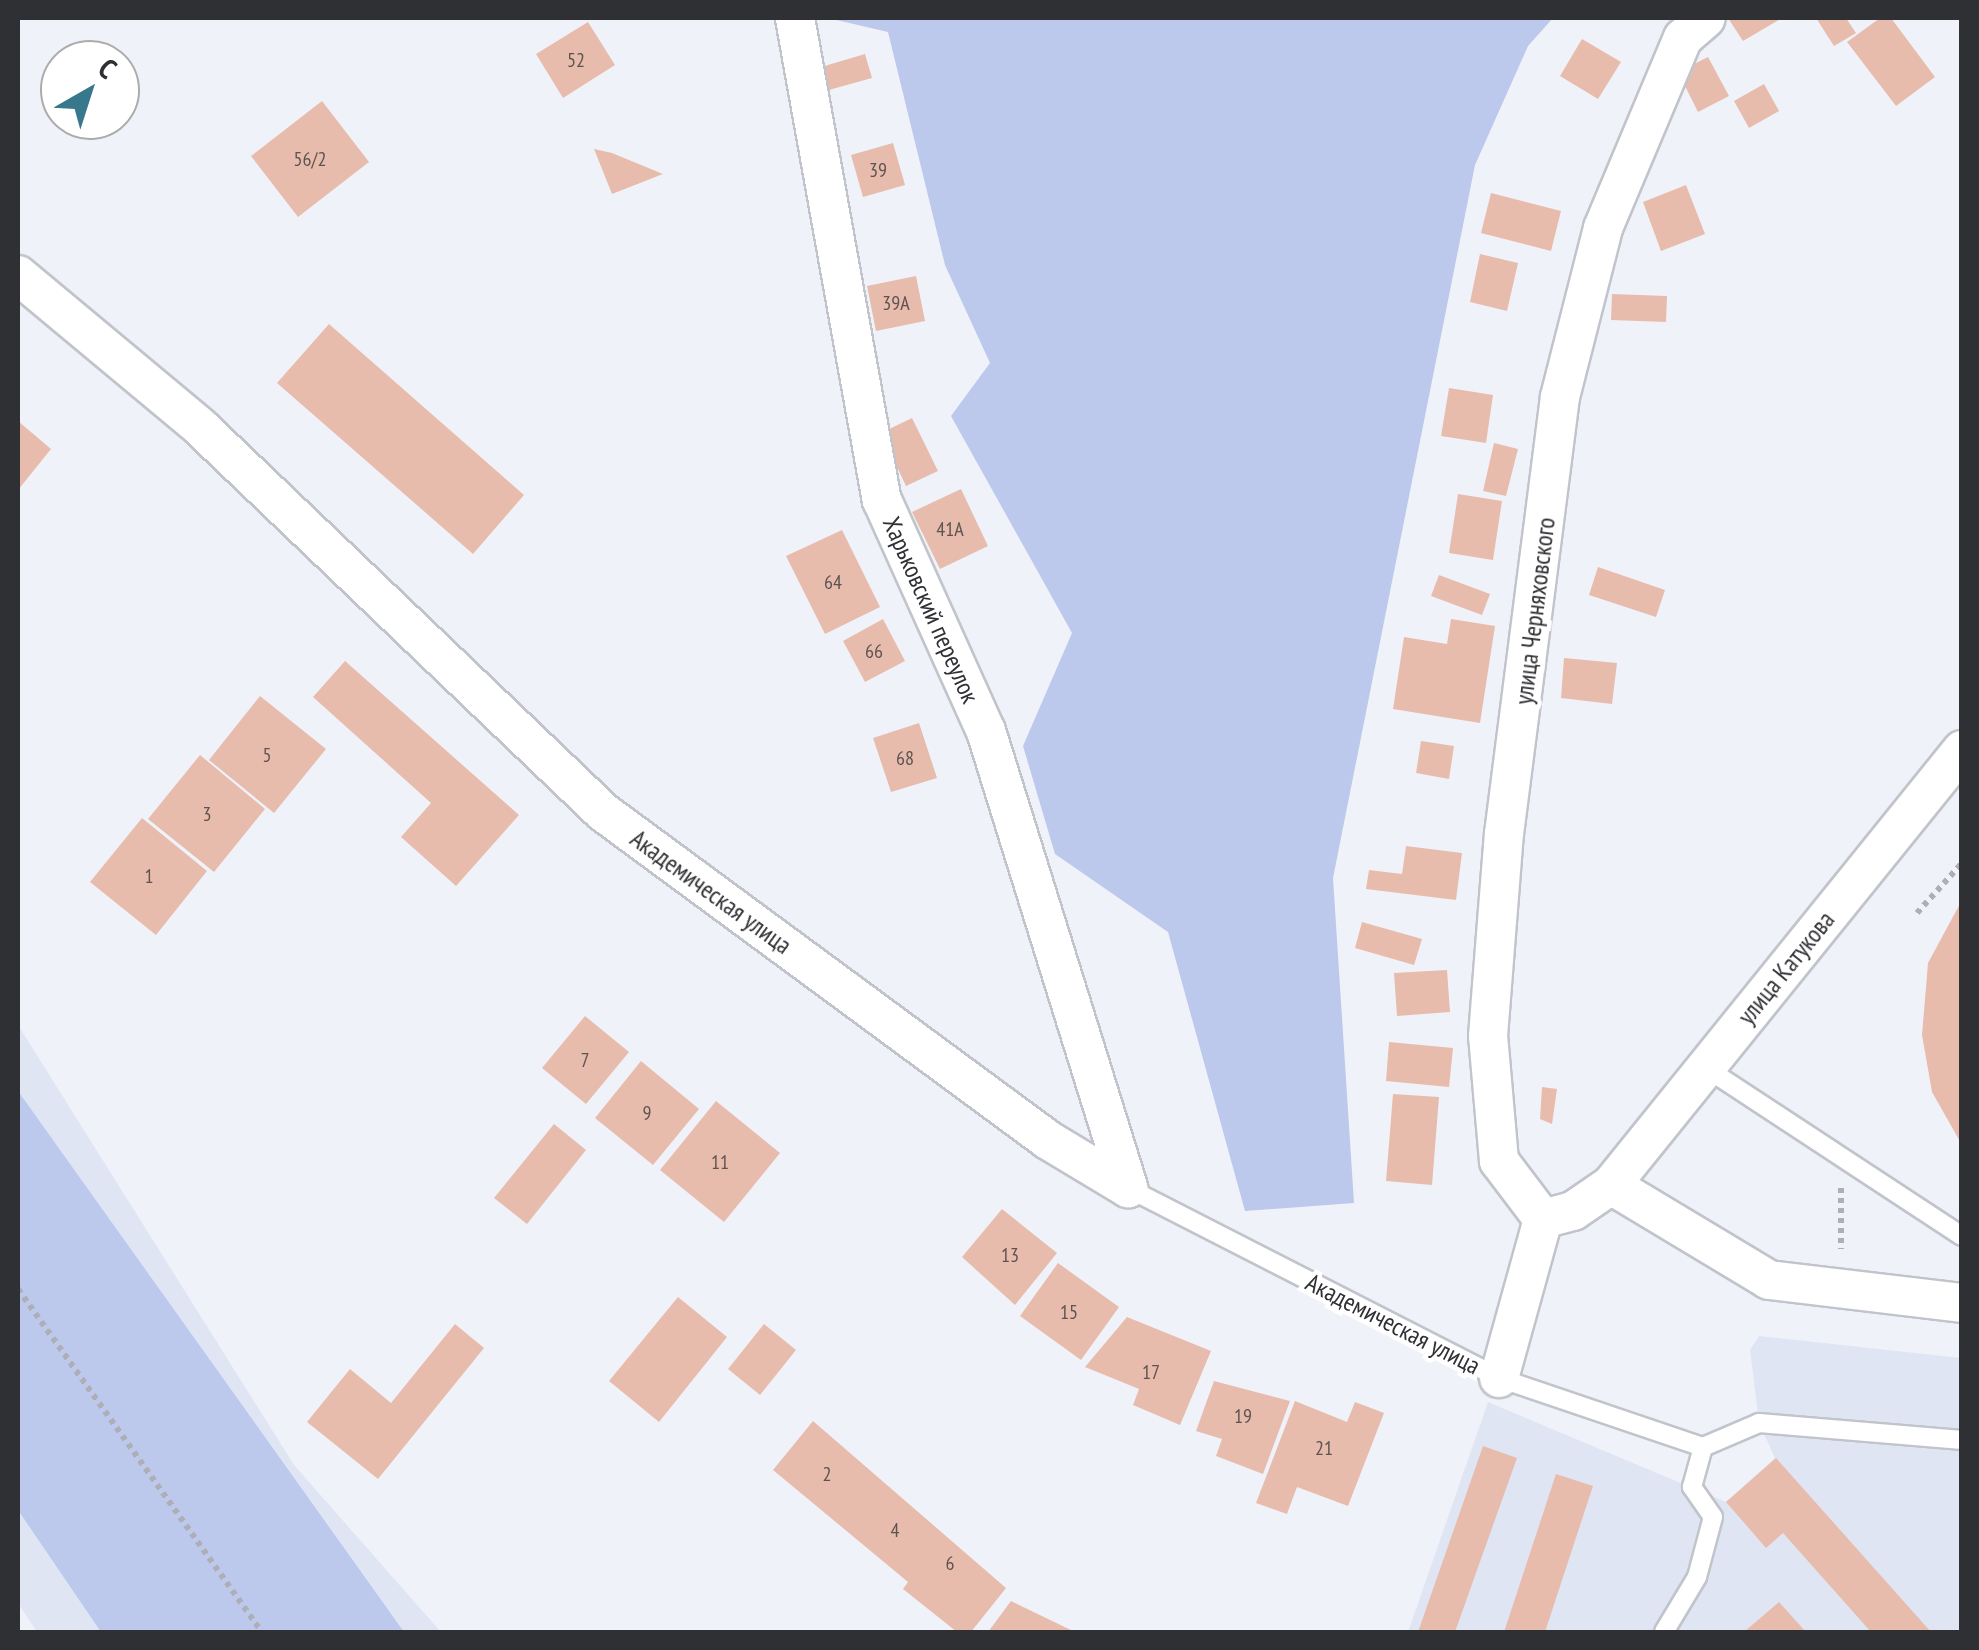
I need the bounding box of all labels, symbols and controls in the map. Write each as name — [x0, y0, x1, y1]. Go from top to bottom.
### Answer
north arrow — [40, 40, 140, 140]
house number: 52 — [567, 48, 585, 72]
text: С — [91, 49, 125, 86]
house number: 56/2 — [294, 147, 326, 171]
house number: 39 — [869, 158, 887, 182]
house number: 39А — [882, 291, 910, 315]
street label: Харьковский переулок — [876, 512, 986, 708]
street label: улица Черняховского — [1509, 516, 1561, 706]
house number: 41А — [936, 517, 964, 541]
house number: 64 — [824, 570, 842, 594]
house number: 66 — [865, 639, 883, 663]
house number: 5 — [263, 743, 271, 767]
house number: 68 — [896, 746, 914, 770]
house number: 3 — [203, 802, 211, 826]
street label: Академическая улица — [625, 824, 797, 960]
house number: 1 — [145, 864, 153, 888]
street label: улица Катукова — [1731, 905, 1841, 1031]
house number: 7 — [581, 1048, 589, 1072]
house number: 9 — [643, 1101, 651, 1125]
house number: 11 — [711, 1150, 729, 1174]
house number: 13 — [1001, 1243, 1019, 1267]
street label: Академическая улица — [1301, 1267, 1485, 1381]
house number: 15 — [1060, 1300, 1078, 1324]
house number: 17 — [1142, 1360, 1160, 1384]
house number: 19 — [1234, 1404, 1252, 1428]
house number: 21 — [1315, 1436, 1333, 1460]
house number: 2 — [823, 1462, 831, 1486]
house number: 4 — [891, 1518, 899, 1542]
house number: 6 — [946, 1551, 954, 1575]

